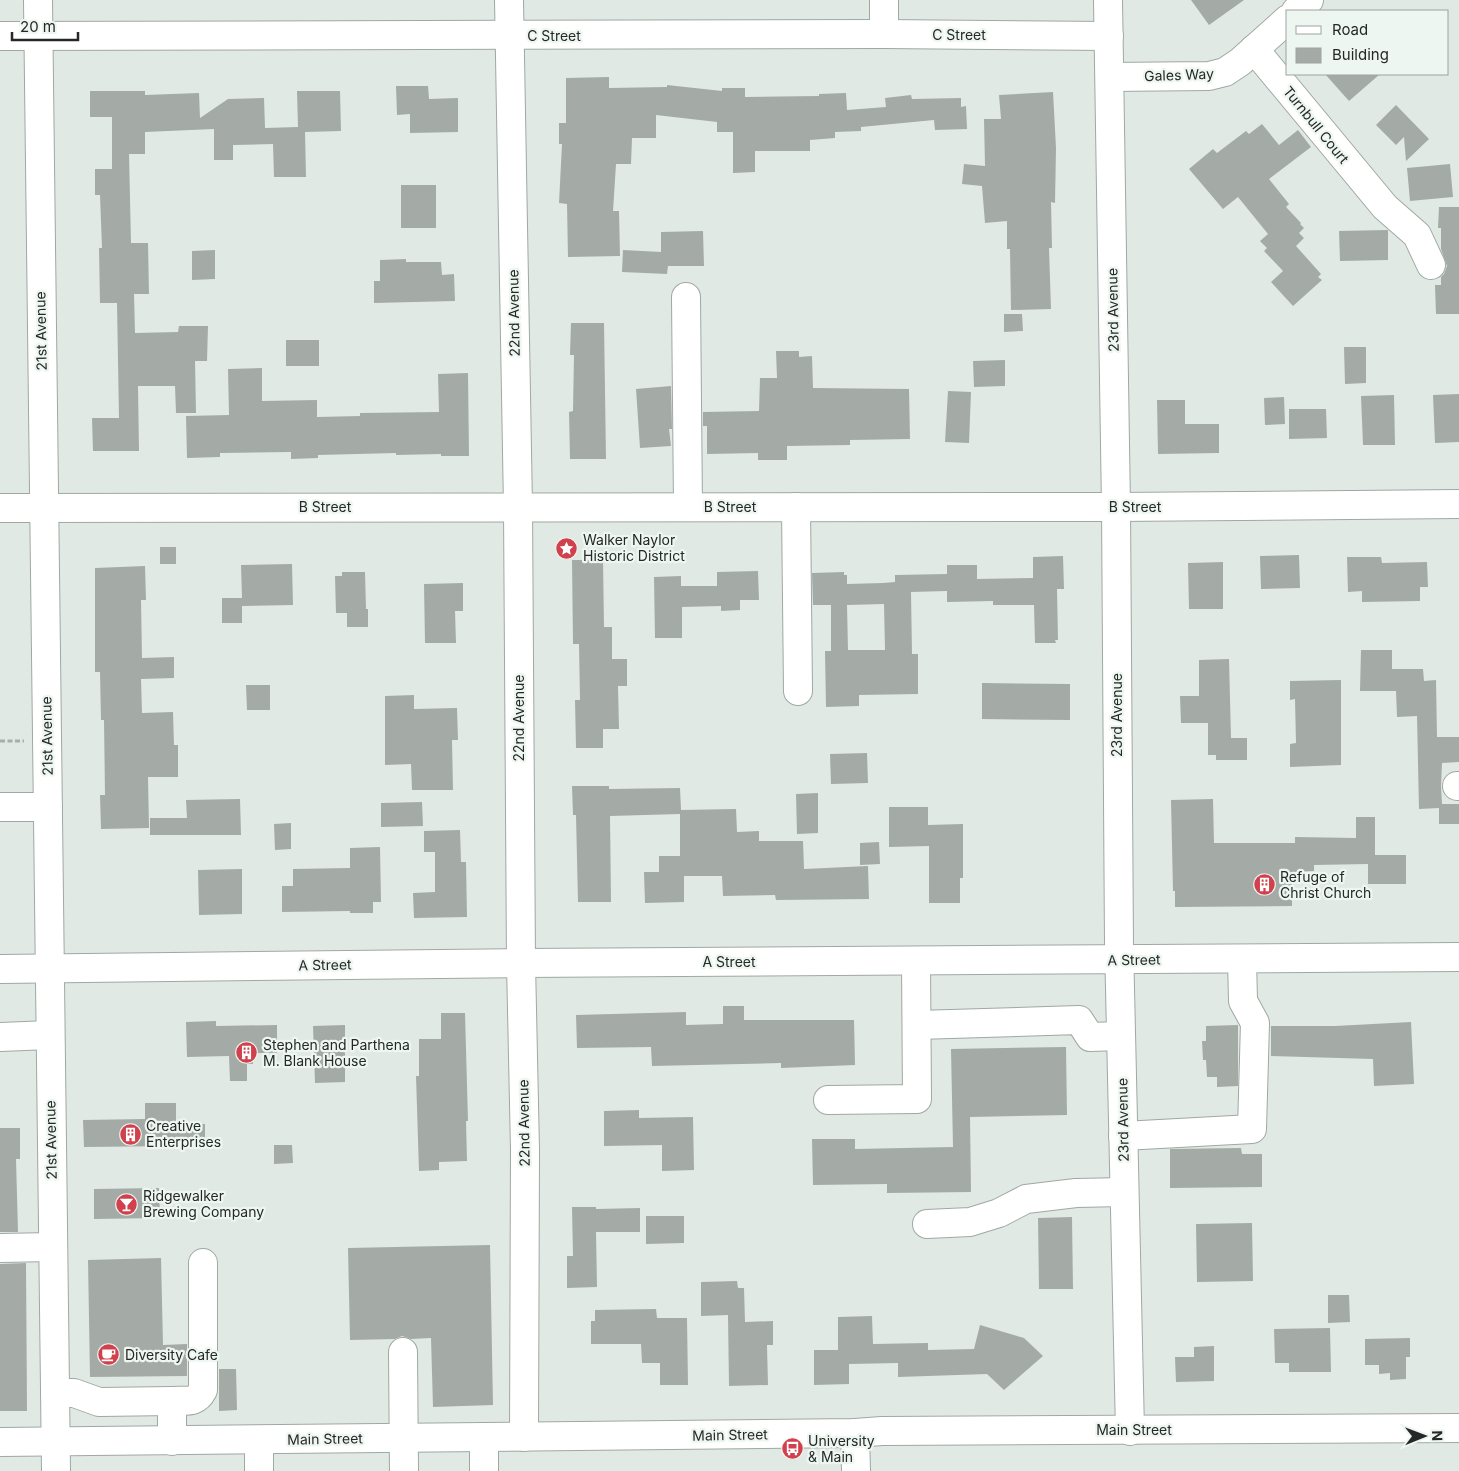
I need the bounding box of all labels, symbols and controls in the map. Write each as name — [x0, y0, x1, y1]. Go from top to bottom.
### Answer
scale bar — [12, 10, 79, 42]
legend — [1286, 10, 1449, 75]
text: 20 m — [20, 17, 56, 36]
text: Road — [1332, 20, 1368, 39]
street label: C Street — [932, 26, 986, 43]
street label: C Street — [527, 27, 581, 44]
text: Building — [1332, 45, 1389, 64]
street label: Gales Way — [1144, 65, 1214, 84]
street label: Turnbull Court — [1280, 83, 1353, 167]
street label: 23rd Avenue — [1103, 268, 1122, 352]
street label: 22nd Avenue — [504, 269, 523, 357]
street label: 21st Avenue — [31, 291, 50, 371]
street label: B Street — [299, 498, 352, 515]
street label: B Street — [704, 498, 757, 515]
street label: B Street — [1109, 498, 1162, 515]
place label: Walker Naylor Historic District — [583, 531, 685, 564]
place icon: Walker Naylor Historic District — [555, 536, 579, 560]
street label: 23rd Avenue — [1108, 673, 1125, 757]
street label: 22nd Avenue — [510, 674, 527, 762]
street label: 21st Avenue — [37, 696, 56, 776]
place label: Refuge of Christ Church — [1280, 868, 1371, 901]
building icon: Refuge of Christ Church — [1252, 873, 1276, 897]
street label: A Street — [1107, 951, 1161, 968]
street label: A Street — [702, 953, 756, 970]
street label: A Street — [298, 956, 352, 973]
place label: Stephen and Parthena M. Blank House — [263, 1036, 410, 1069]
building icon: Stephen and Parthena M. Blank House — [235, 1041, 259, 1065]
street label: 23rd Avenue — [1113, 1078, 1132, 1162]
street label: 22nd Avenue — [514, 1079, 533, 1167]
street label: 21st Avenue — [41, 1100, 60, 1180]
place label: Creative Enterprises — [146, 1117, 221, 1150]
building icon: Creative Enterprises — [118, 1122, 142, 1146]
place label: Ridgewalker Brewing Company — [143, 1187, 264, 1220]
bar icon: Ridgewalker Brewing Company — [115, 1192, 139, 1216]
cafe icon: Diversity Cafe — [97, 1343, 121, 1367]
place label: Diversity Cafe — [125, 1346, 218, 1363]
north arrow — [1399, 1411, 1449, 1461]
street label: Main Street — [1096, 1421, 1172, 1438]
street label: Main Street — [692, 1425, 768, 1444]
street label: Main Street — [287, 1429, 363, 1448]
text: N — [1429, 1430, 1446, 1441]
place label: University & Main — [808, 1432, 875, 1465]
bus stop icon: University & Main — [780, 1437, 804, 1461]

